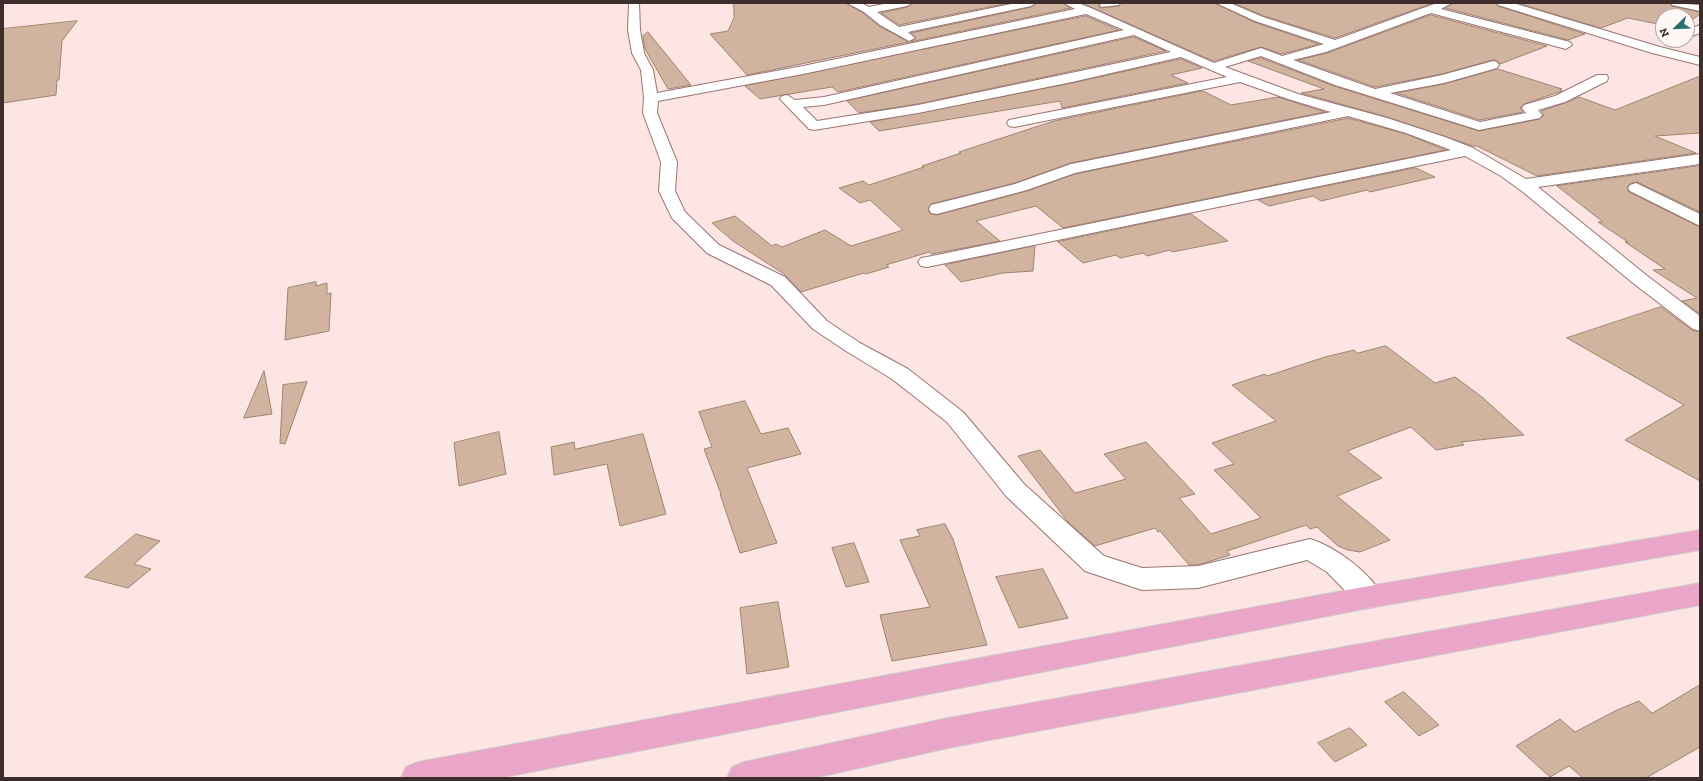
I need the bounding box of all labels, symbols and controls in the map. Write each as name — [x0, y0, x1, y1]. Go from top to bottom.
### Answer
north arrow — [1655, 8, 1695, 48]
text: N — [1657, 26, 1672, 39]

